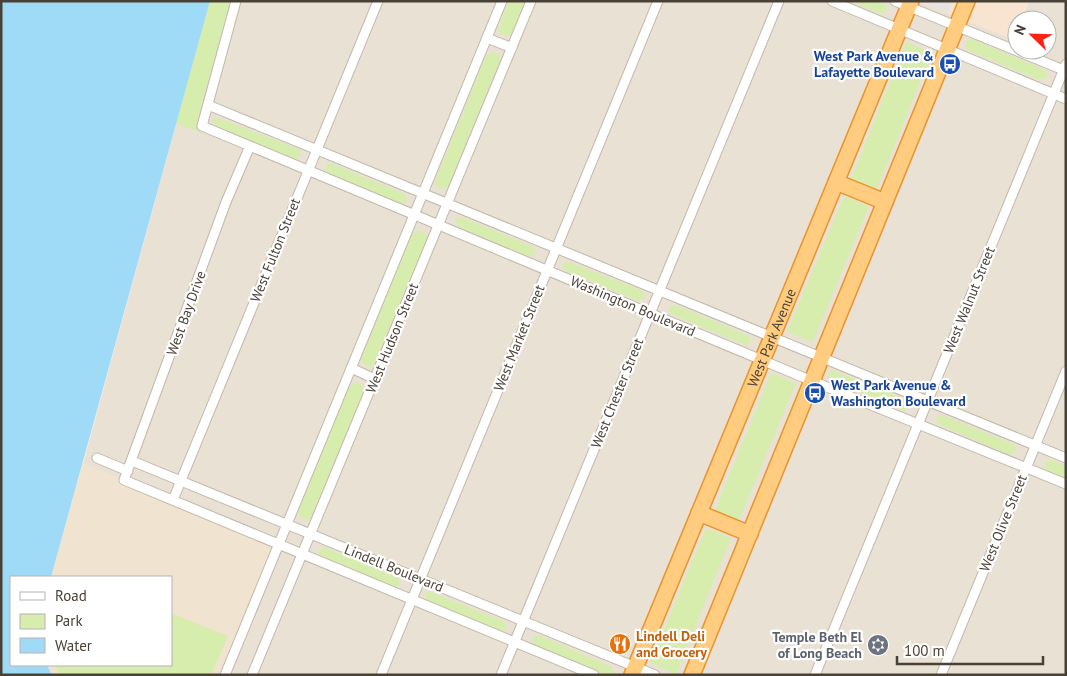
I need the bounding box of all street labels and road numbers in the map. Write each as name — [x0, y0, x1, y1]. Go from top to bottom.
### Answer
street label: West Fulton Street — [246, 195, 304, 305]
street label: West Walnut Street — [939, 244, 999, 356]
street label: West Bay Drive — [162, 268, 210, 358]
street label: Washington Boulevard — [568, 272, 698, 340]
street label: West Hudson Street — [362, 280, 422, 396]
street label: West Market Street — [489, 282, 549, 394]
street label: West Park Avenue — [743, 286, 800, 390]
street label: West Chester Street — [587, 335, 647, 451]
street label: West Olive Street — [975, 472, 1031, 574]
street label: Lindell Boulevard — [342, 540, 446, 596]

